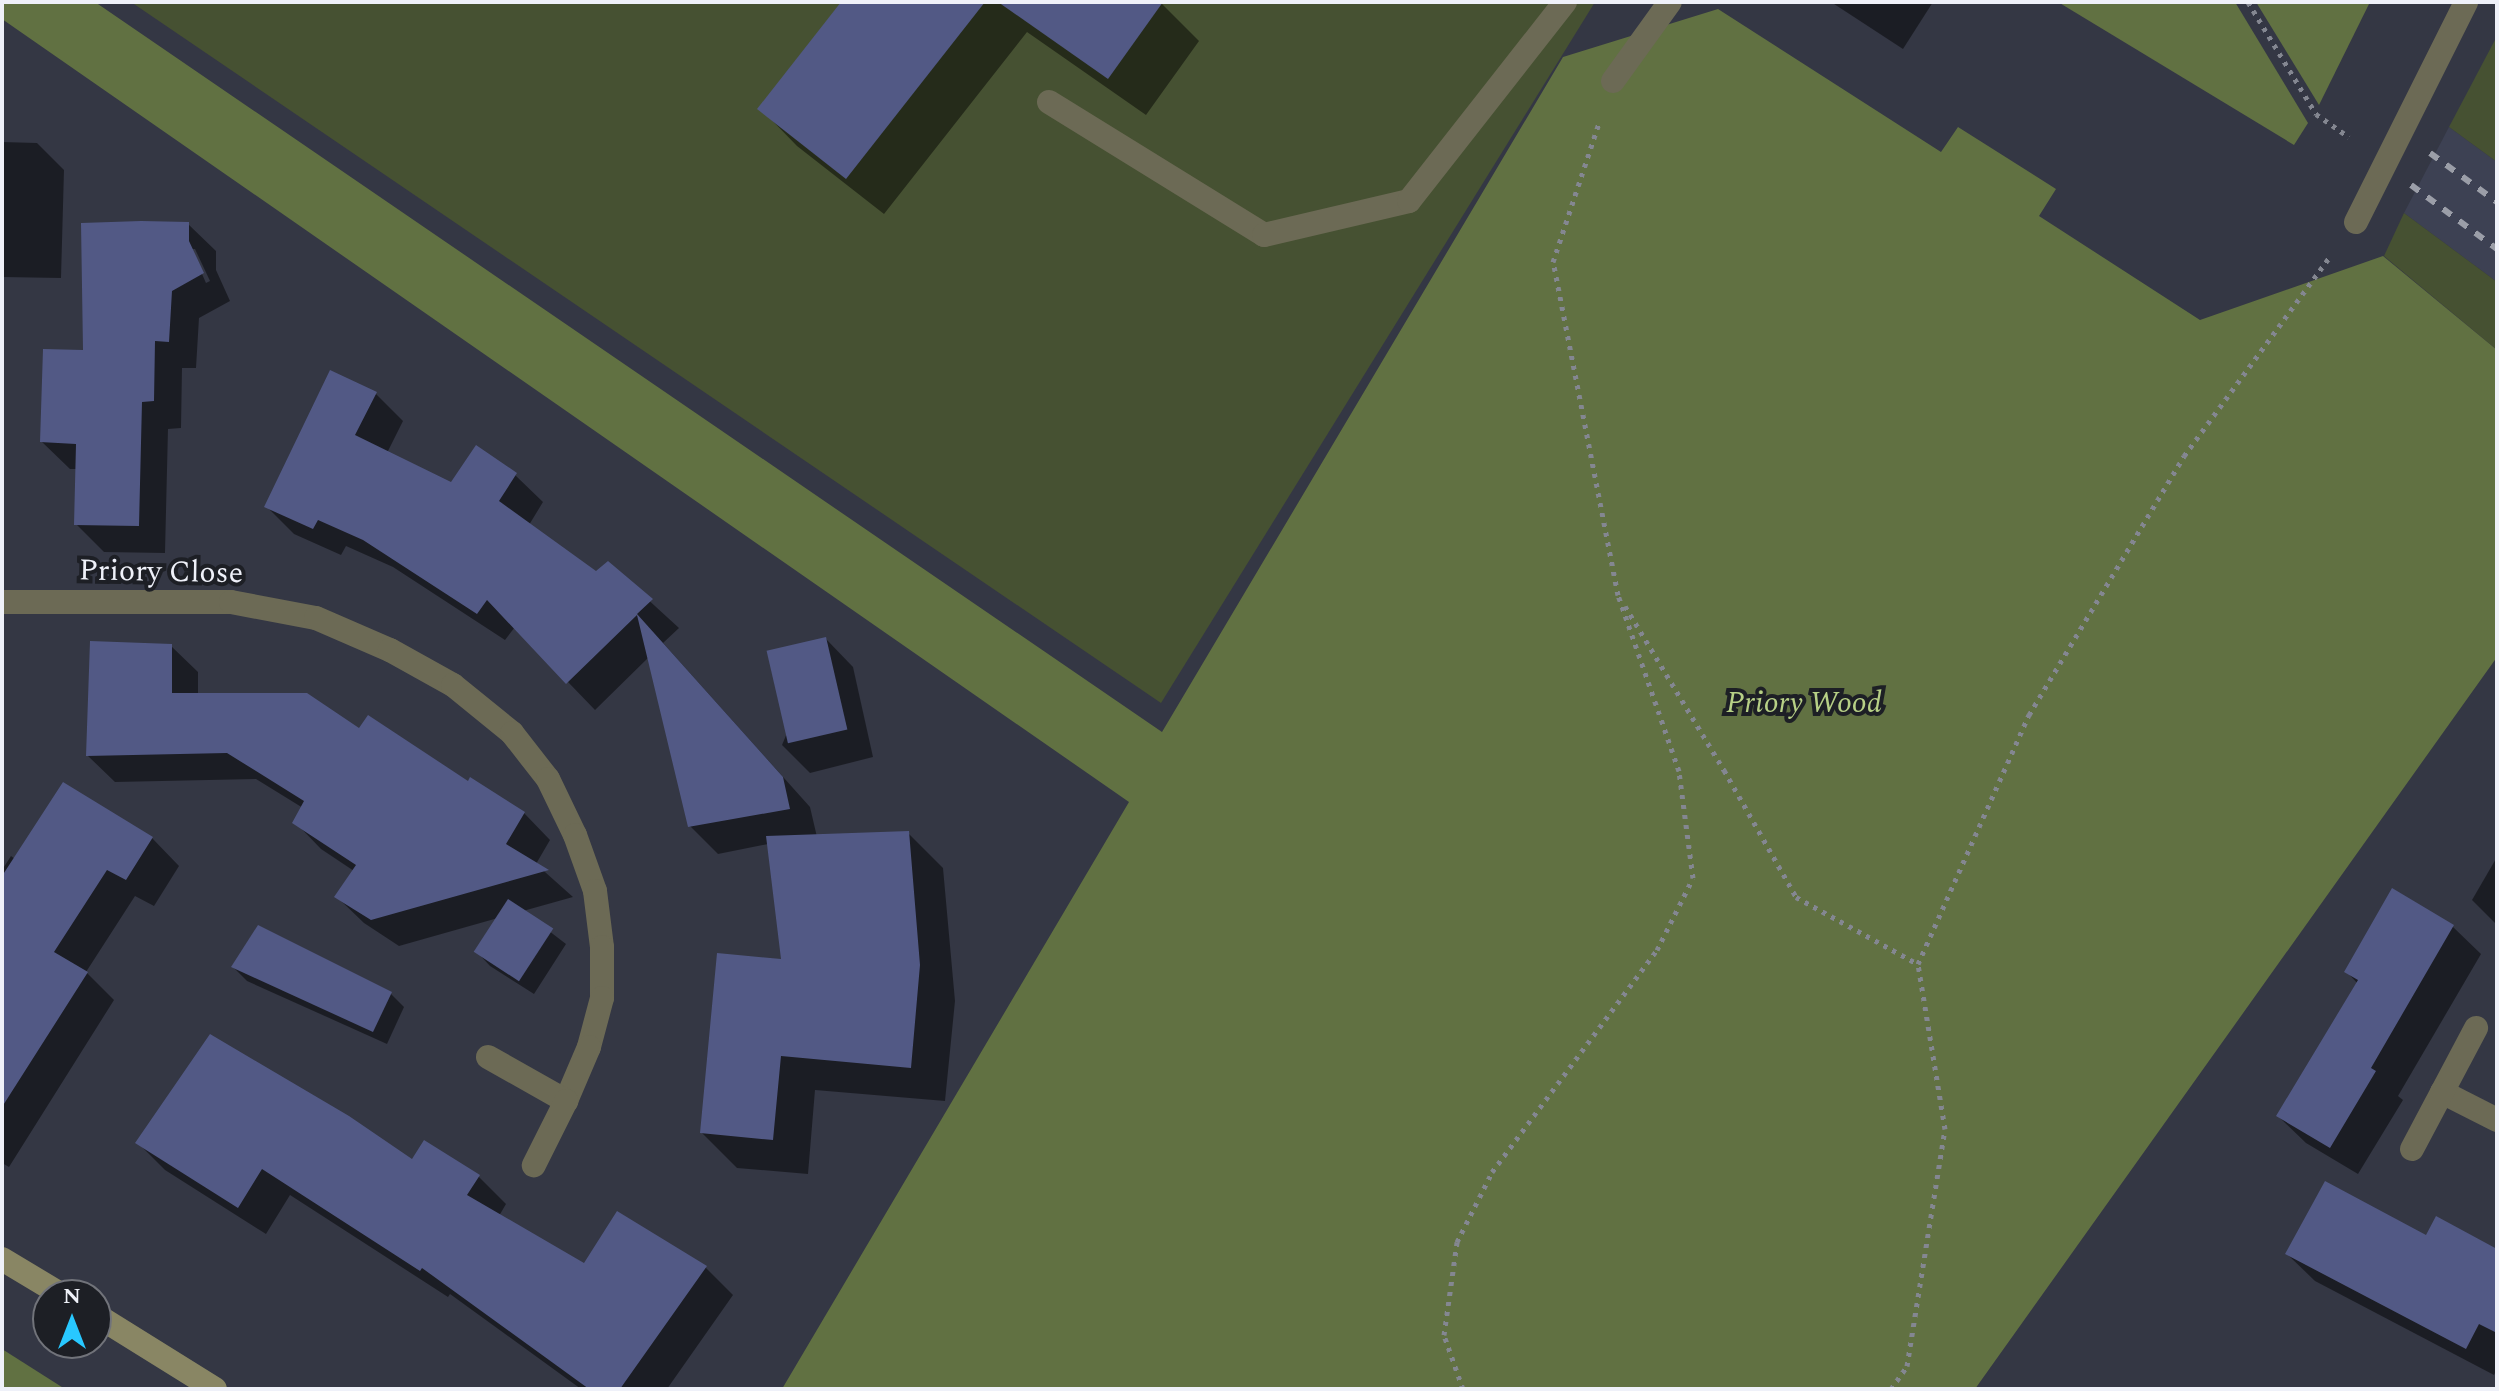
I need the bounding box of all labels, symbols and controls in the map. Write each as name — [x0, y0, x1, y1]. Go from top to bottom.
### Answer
street label: Priory Close — [78, 553, 244, 591]
park label: Priory Wood — [1726, 685, 1882, 721]
north arrow — [32, 1279, 112, 1359]
text: N — [63, 1280, 81, 1313]

